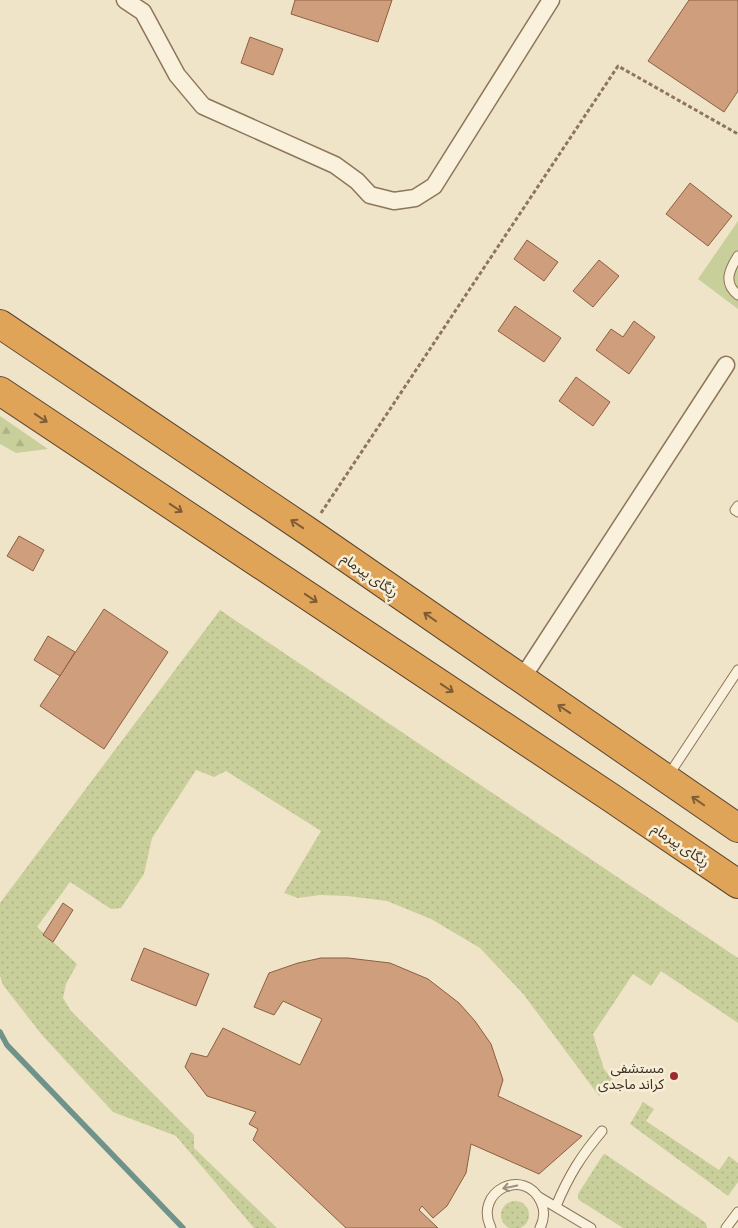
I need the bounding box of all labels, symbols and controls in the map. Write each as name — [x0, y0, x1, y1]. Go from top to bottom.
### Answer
one-way arrow — [33, 414, 47, 424]
one-way arrow — [169, 503, 183, 514]
one-way arrow — [290, 519, 304, 529]
street label: ڕێگای پیرمام — [336, 550, 402, 604]
one-way arrow — [304, 593, 318, 603]
one-way arrow — [423, 612, 437, 622]
one-way arrow — [439, 683, 453, 693]
one-way arrow — [557, 704, 571, 714]
one-way arrow — [691, 796, 705, 806]
street label: ڕێگای پیرمام — [647, 820, 713, 873]
place label: مستشفی کراند ماجدی — [598, 1060, 664, 1093]
marker: مستشفی کراند ماجدی — [668, 1070, 680, 1082]
one-way arrow — [502, 1182, 518, 1192]

